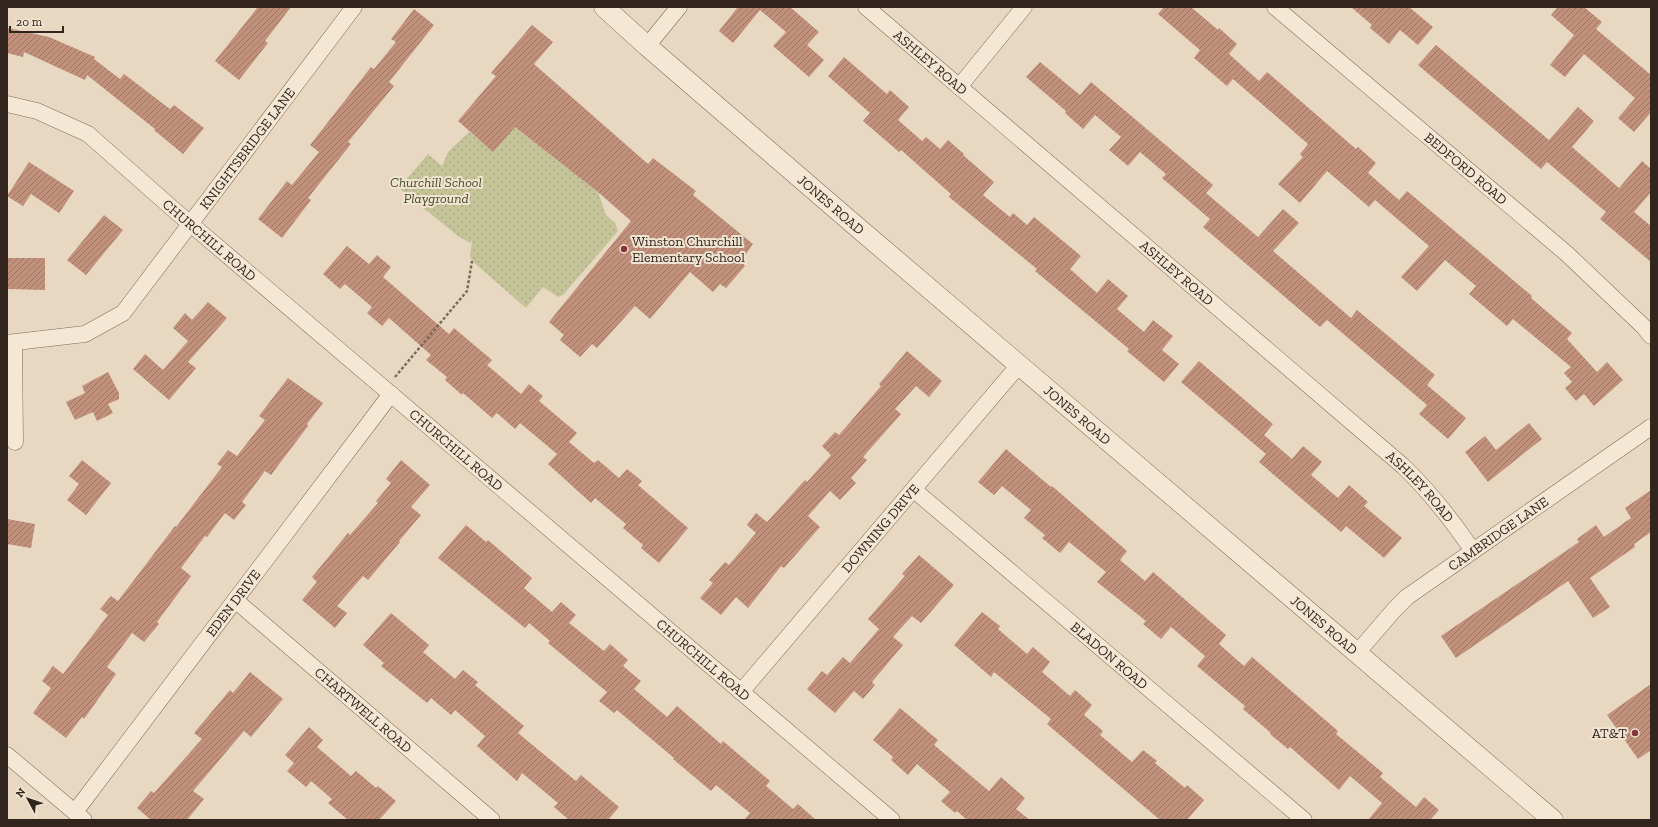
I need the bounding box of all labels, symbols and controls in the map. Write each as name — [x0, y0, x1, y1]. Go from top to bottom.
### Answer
scale bar — [10, 8, 63, 34]
text: 20 m — [16, 15, 43, 29]
street label: ASHLEY ROAD — [890, 26, 971, 99]
street label: KNIGHTSBRIDGE LANE — [196, 85, 299, 213]
street label: BEDFORD ROAD — [1421, 129, 1511, 209]
street label: JONES ROAD — [794, 172, 868, 239]
park label: Churchill School Playground — [390, 174, 482, 207]
street label: CHURCHILL ROAD — [159, 196, 260, 285]
place label: Winston Churchill Elementary School — [632, 233, 745, 266]
street label: ASHLEY ROAD — [1136, 237, 1217, 309]
marker: Winston Churchill Elementary School — [619, 244, 629, 254]
street label: JONES ROAD — [1040, 382, 1114, 449]
street label: CHURCHILL ROAD — [406, 406, 507, 495]
street label: ASHLEY ROAD — [1383, 447, 1457, 526]
street label: DOWNING DRIVE — [838, 481, 923, 576]
street label: CAMBRIDGE LANE — [1445, 493, 1552, 575]
street label: EDEN DRIVE — [203, 566, 264, 640]
street label: JONES ROAD — [1287, 592, 1361, 659]
street label: CHURCHILL ROAD — [653, 615, 753, 705]
street label: BLADON ROAD — [1067, 618, 1151, 693]
street label: CHARTWELL ROAD — [311, 664, 415, 757]
place label: AT&T — [1592, 725, 1627, 742]
marker: AT&T — [1630, 728, 1640, 738]
north arrow — [8, 779, 48, 819]
text: N — [13, 785, 29, 800]

